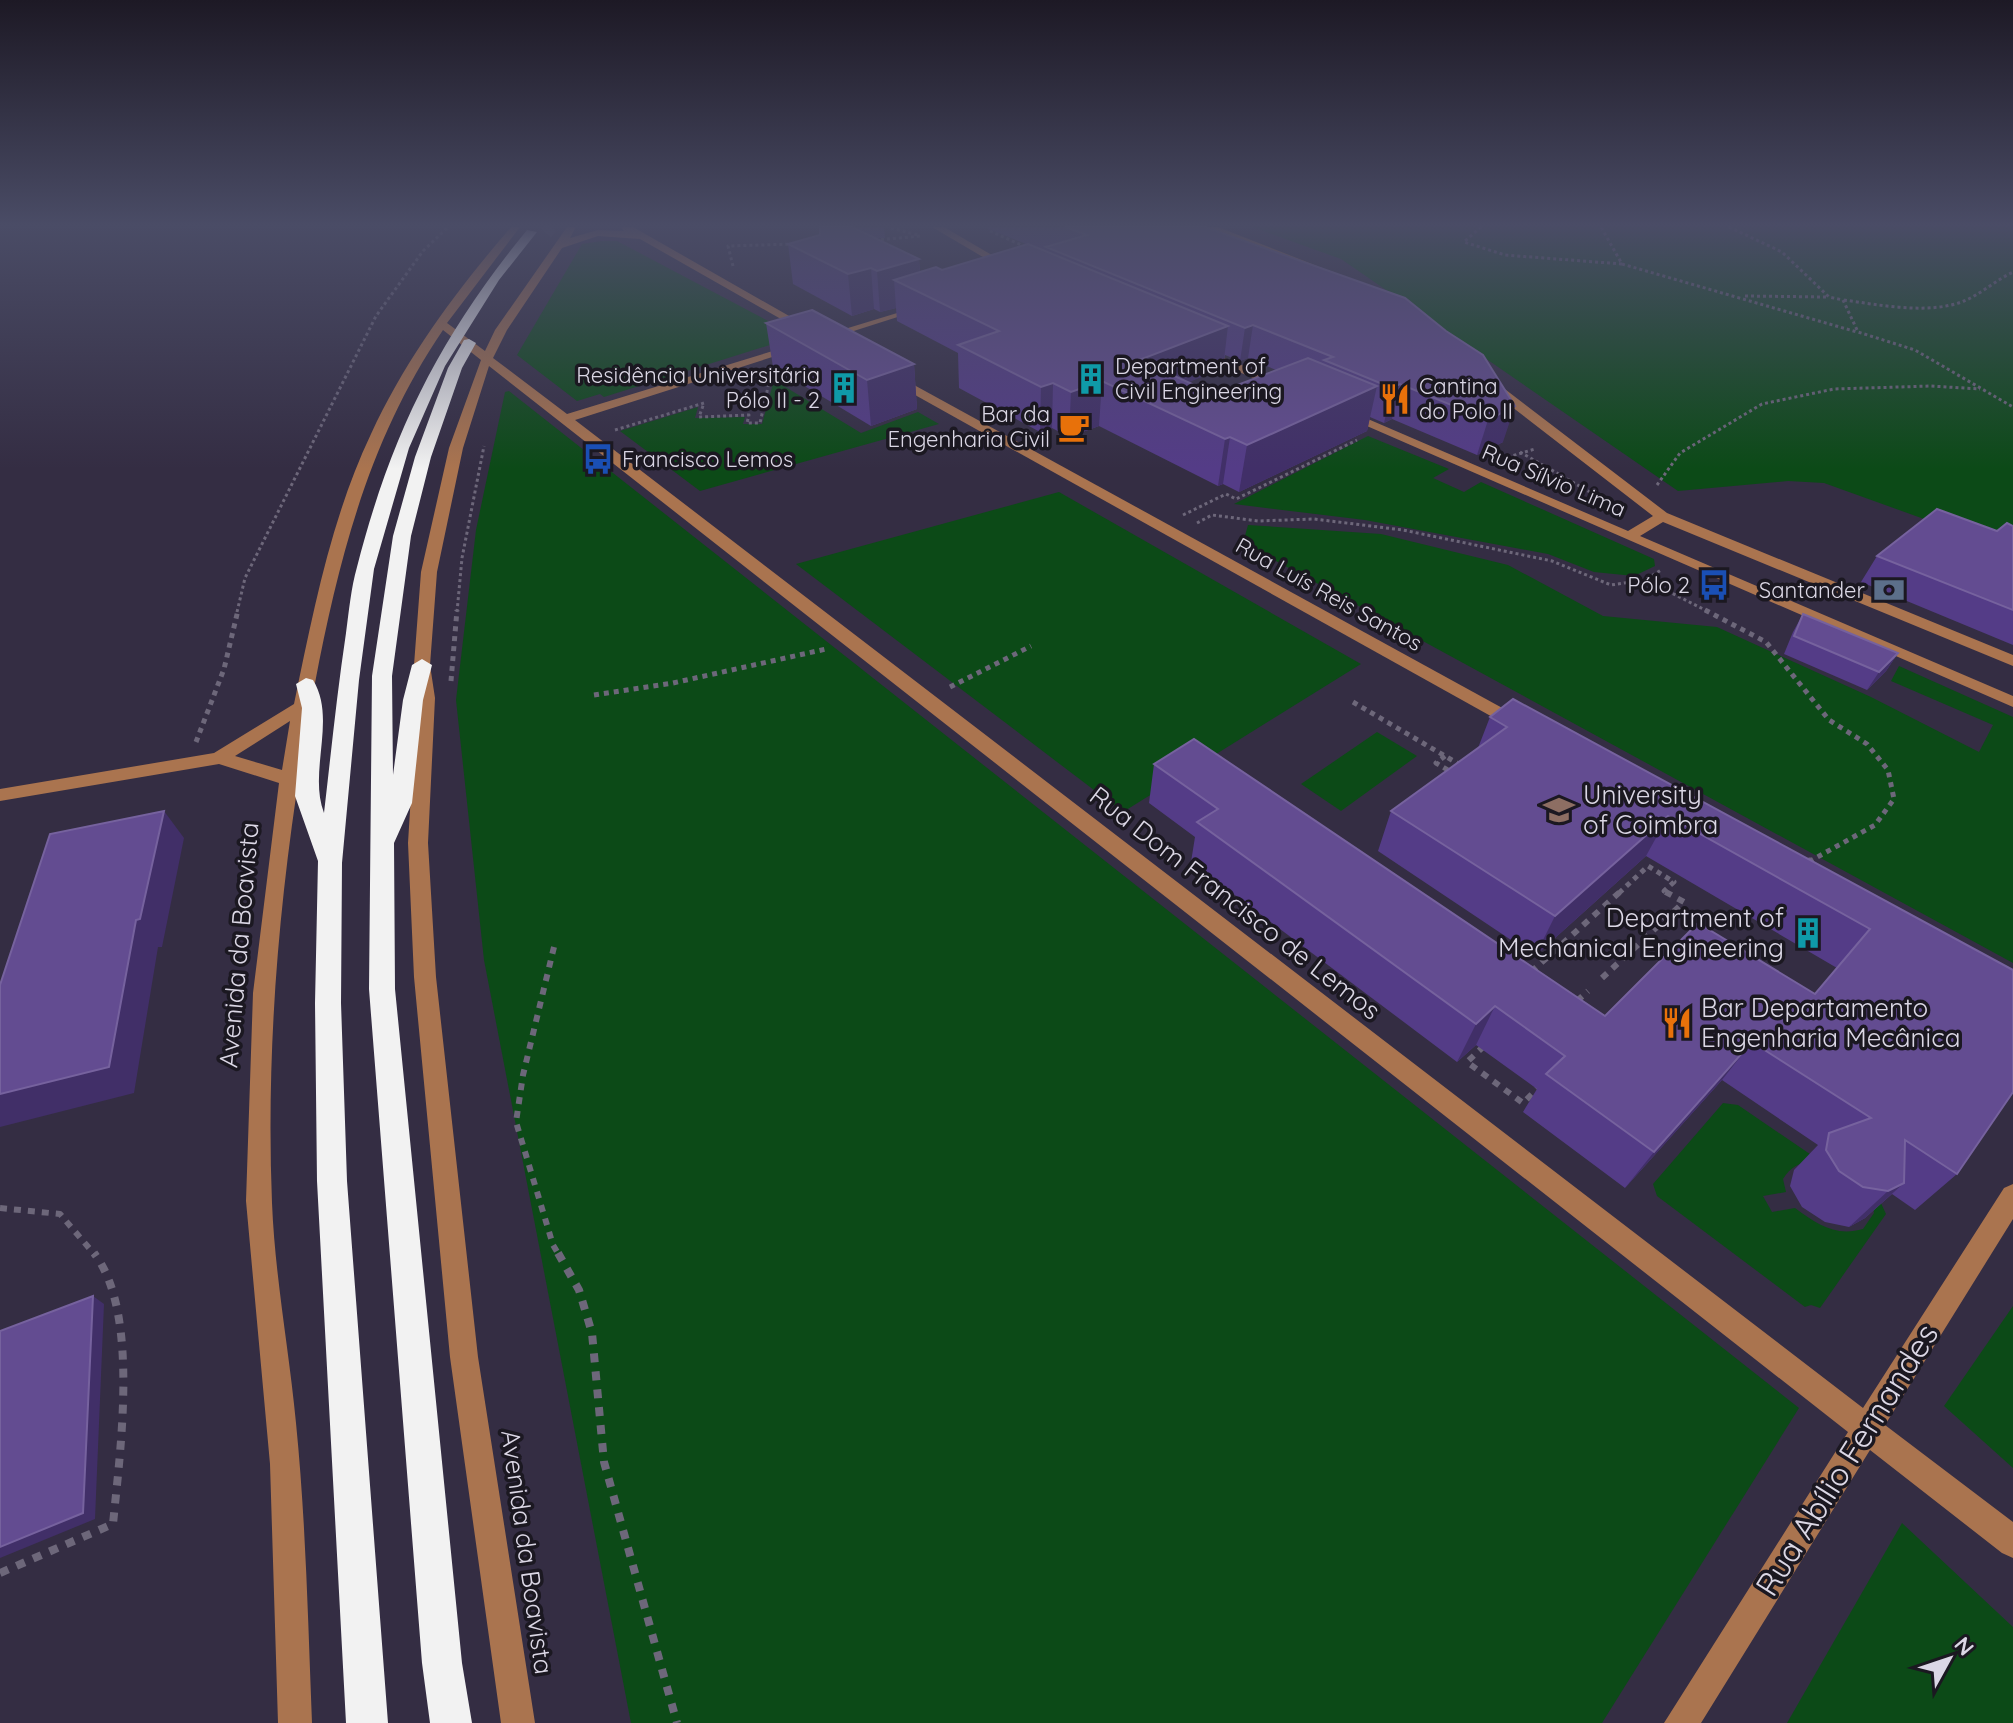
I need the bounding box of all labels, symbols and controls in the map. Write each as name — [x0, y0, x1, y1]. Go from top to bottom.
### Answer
place label: Department of Civil Engineering — [1115, 352, 1282, 405]
place label: Residência Universitária Pólo II - 2 — [576, 361, 820, 414]
building icon: Department of Civil Engineering — [1074, 362, 1108, 396]
building icon: Residência Universitária Pólo II - 2 — [827, 371, 861, 405]
place label: Cantina do Polo II — [1419, 372, 1513, 425]
restaurant icon: Cantina do Polo II — [1378, 382, 1412, 416]
place label: Bar da Engenharia Civil — [888, 400, 1050, 453]
cafe icon: Bar da Engenharia Civil — [1057, 410, 1091, 444]
street label: Rua Sílvio Lima — [1478, 437, 1630, 523]
bus stop icon: Francisco Lemos — [581, 442, 615, 476]
place label: Francisco Lemos — [622, 445, 793, 473]
street label: Rua Luís Reis Santos — [1231, 531, 1427, 657]
bus stop icon: Pólo 2 — [1697, 568, 1731, 602]
place label: Pólo 2 — [1627, 571, 1690, 599]
bank icon: Santander — [1872, 573, 1906, 607]
place label: Santander — [1759, 576, 1866, 604]
place label: University of Coimbra — [1583, 778, 1718, 841]
street label: Rua Dom Francisco de Lemos — [1083, 779, 1387, 1027]
school or university icon: University of Coimbra — [1542, 793, 1576, 827]
street label: Avenida da Boavista — [211, 821, 266, 1069]
place label: Department of Mechanical Engineering — [1498, 901, 1784, 964]
building icon: Department of Mechanical Engineering — [1791, 916, 1825, 950]
place label: Bar Departamento Engenharia Mecânica — [1701, 991, 1960, 1054]
restaurant icon: Bar Departamento Engenharia Mecânica — [1660, 1006, 1694, 1040]
street label: Rua Abílio Fernandes — [1746, 1316, 1946, 1603]
street label: Avenida da Boavista — [494, 1428, 561, 1676]
north arrow — [1909, 1619, 1989, 1699]
text: N — [1948, 1631, 1980, 1661]

